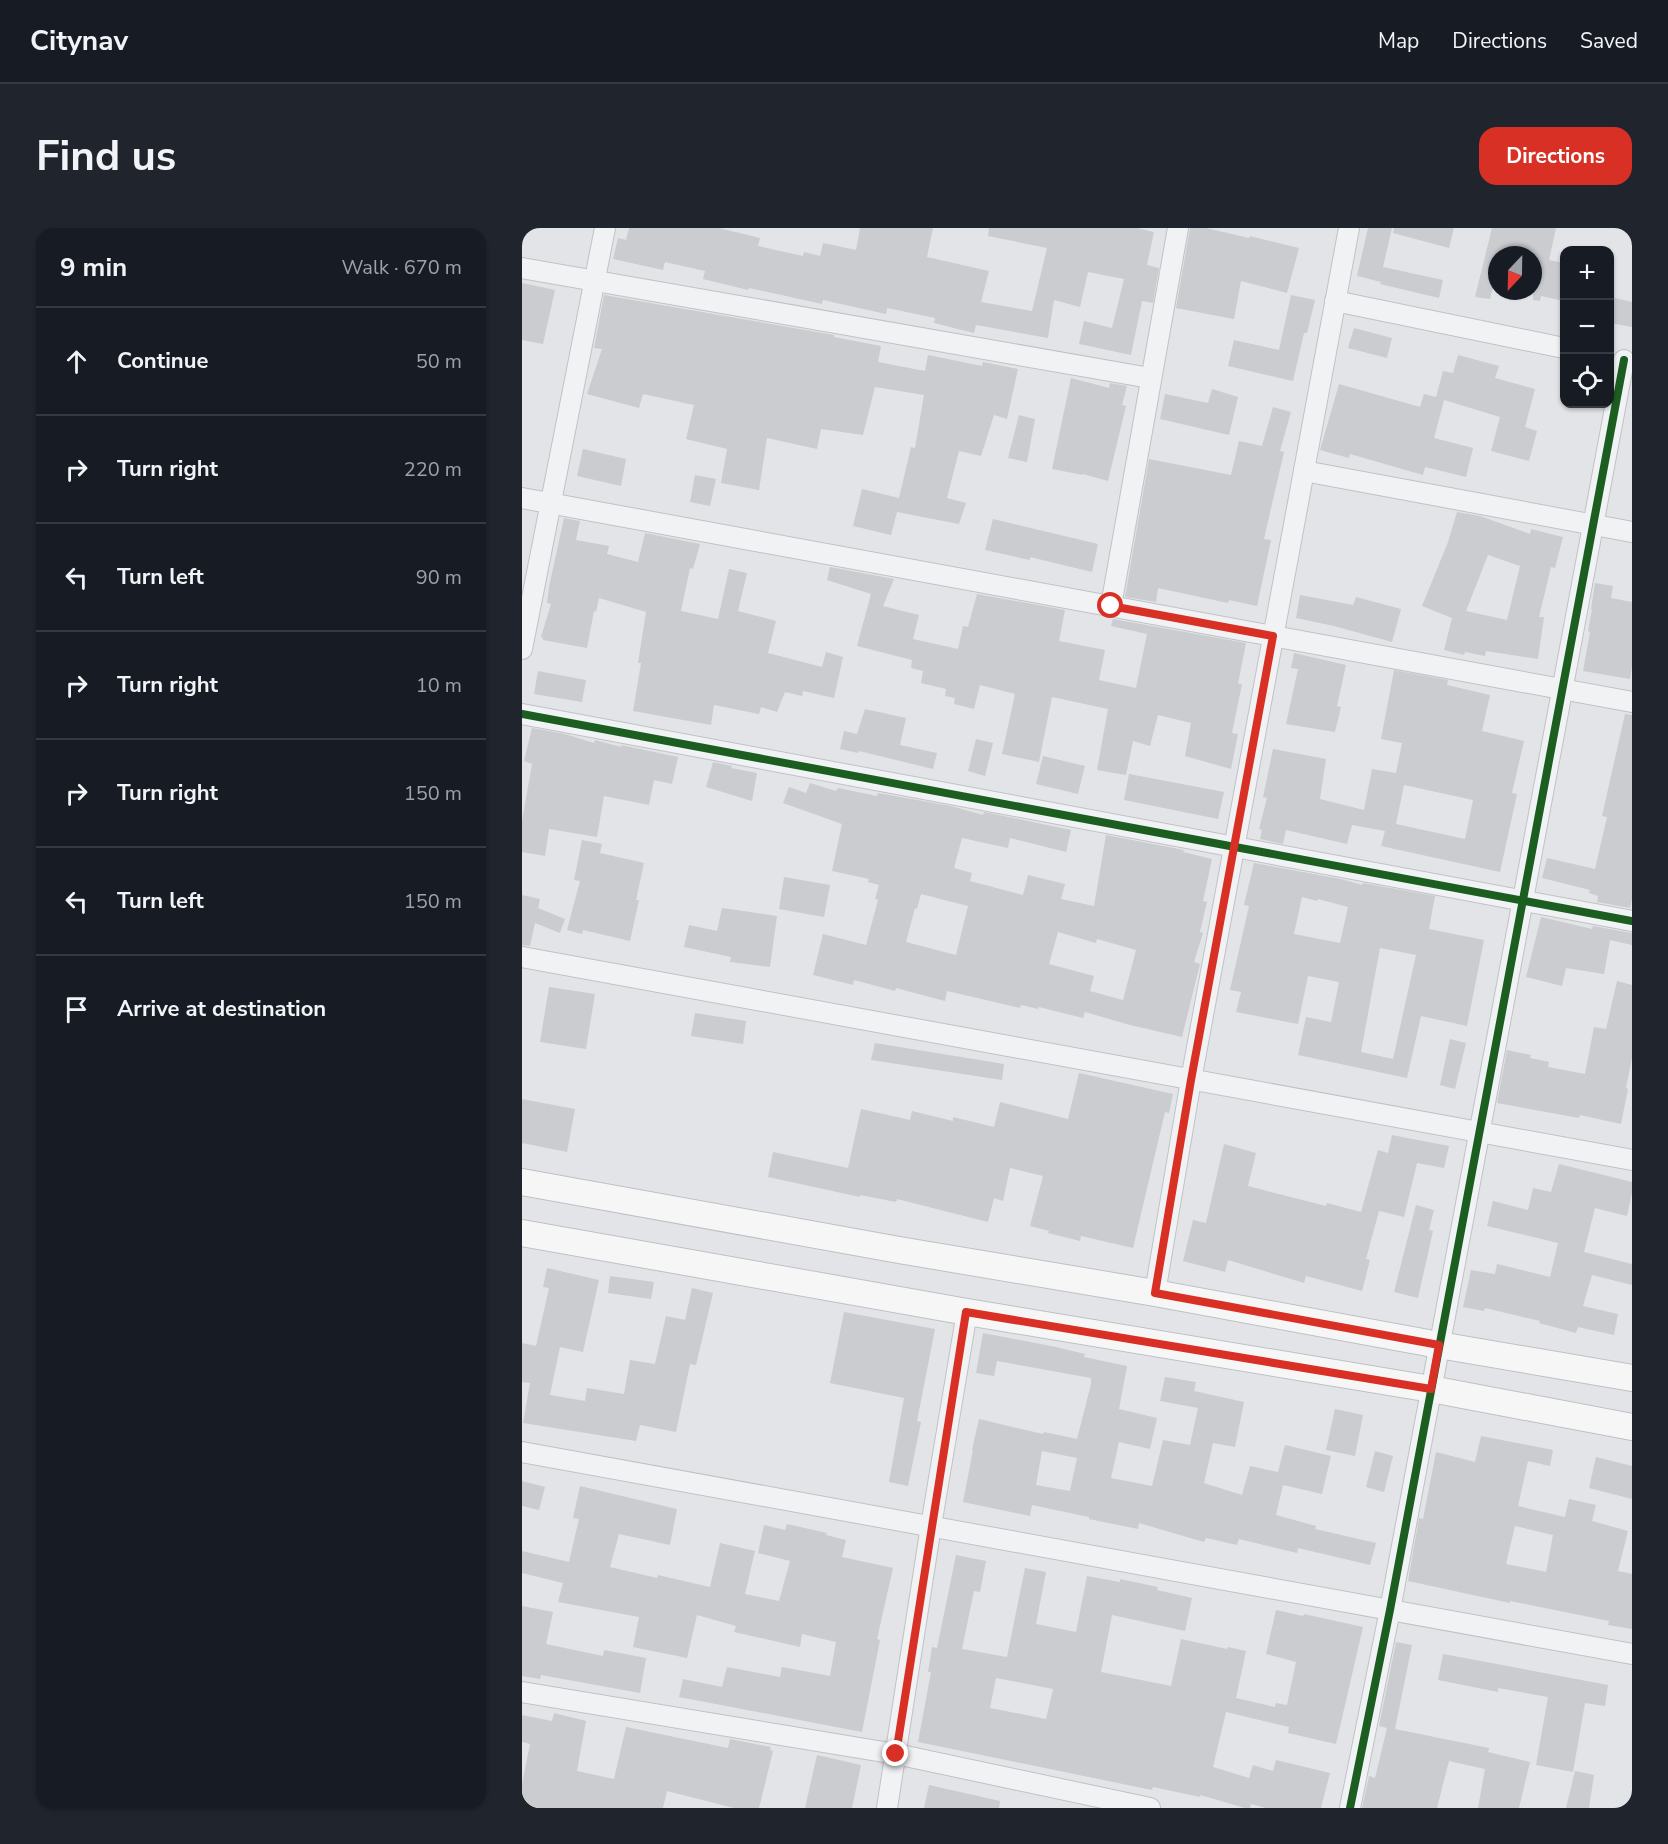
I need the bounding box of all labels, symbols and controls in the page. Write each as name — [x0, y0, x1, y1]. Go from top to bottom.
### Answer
text: Citynav — [30, 22, 128, 60]
text: Map — [1378, 27, 1419, 55]
text: Directions — [1452, 27, 1547, 55]
text: Saved — [1580, 27, 1638, 55]
button: Directions — [1479, 127, 1632, 185]
text: Find us — [36, 128, 176, 185]
north arrow — [1488, 246, 1542, 300]
map controls — [1560, 246, 1614, 408]
button: + — [1560, 246, 1614, 300]
text: 9 min — [60, 250, 127, 285]
text: Walk · 670 m — [342, 254, 462, 281]
button: − — [1560, 300, 1614, 354]
icon: ahead — [60, 345, 93, 378]
text: Continue — [117, 346, 208, 376]
text: 50 m — [416, 348, 462, 375]
button: locate — [1560, 354, 1614, 408]
icon: right — [60, 453, 93, 486]
text: Turn right — [117, 454, 218, 484]
text: 220 m — [404, 456, 462, 483]
icon: left — [60, 561, 93, 594]
text: Turn left — [117, 562, 204, 592]
text: 90 m — [416, 564, 462, 591]
route start — [1097, 592, 1123, 618]
icon: right — [60, 669, 93, 702]
text: Turn right — [117, 670, 218, 700]
text: 10 m — [416, 672, 462, 699]
icon: right — [60, 777, 93, 810]
text: Turn right — [117, 778, 218, 808]
text: 150 m — [404, 780, 462, 807]
icon: left — [60, 885, 93, 918]
text: Turn left — [117, 886, 204, 916]
text: 150 m — [404, 888, 462, 915]
icon: arrive — [60, 993, 93, 1026]
text: Arrive at destination — [117, 994, 326, 1024]
route end — [882, 1740, 908, 1766]

